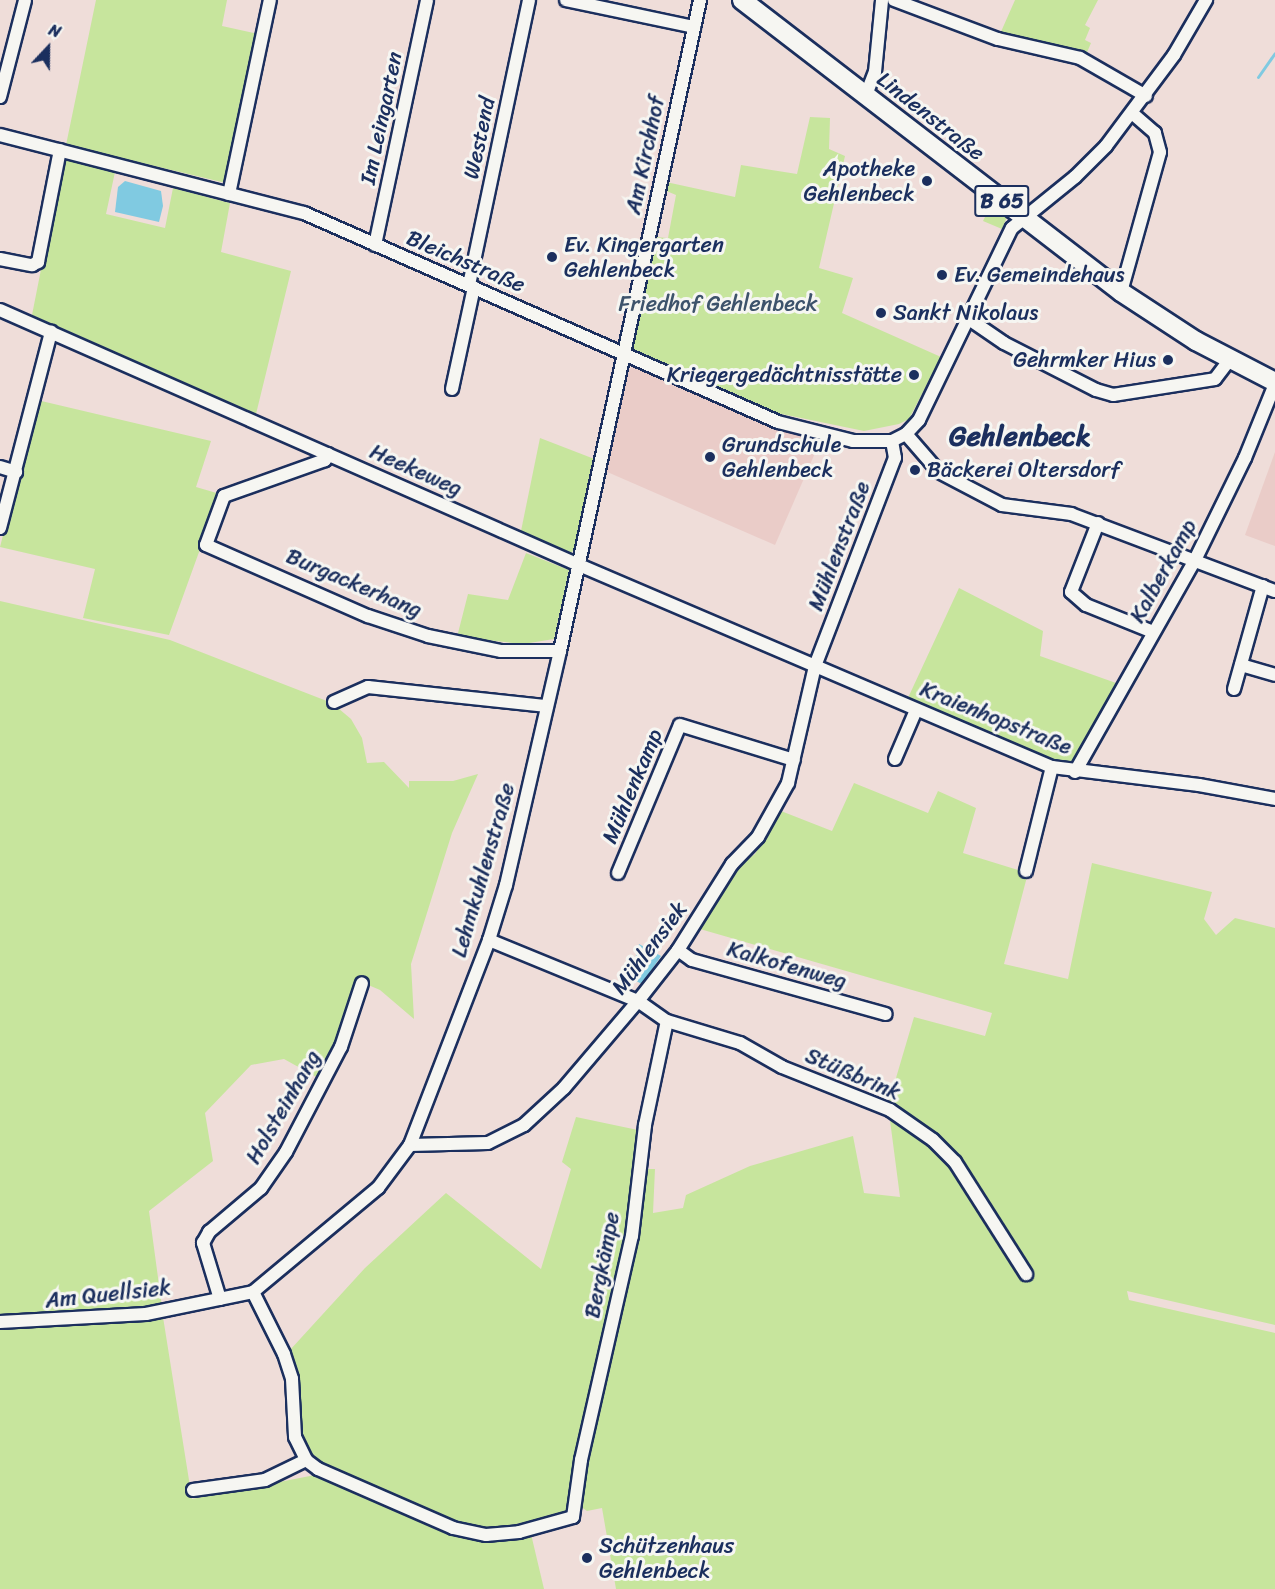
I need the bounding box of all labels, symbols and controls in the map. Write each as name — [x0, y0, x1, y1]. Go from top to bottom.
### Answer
text: N — [44, 15, 66, 46]
north arrow — [18, 18, 78, 78]
street label: Im Leingarten — [354, 49, 408, 187]
street label: Lindenstraße — [872, 66, 990, 166]
street label: Am Kirchhof — [620, 93, 670, 217]
street label: Westend — [457, 95, 501, 181]
place label: Apotheke Gehlenbeck — [804, 155, 915, 206]
marker: Apotheke Gehlenbeck — [920, 174, 934, 188]
road number: B 65 — [974, 183, 1030, 219]
street label: Bleichstraße — [403, 224, 529, 298]
place label: Ev. Kingergarten Gehlenbeck — [564, 231, 723, 282]
marker: Ev. Kingergarten Gehlenbeck — [545, 250, 559, 264]
place label: Ev. Gemeindehaus — [954, 262, 1126, 288]
marker: Ev. Gemeindehaus — [935, 268, 949, 282]
park label: Friedhof Gehlenbeck — [618, 291, 818, 317]
place label: Sankt Nikolaus — [893, 300, 1038, 326]
marker: Sankt Nikolaus — [874, 306, 888, 320]
place label: Gehrmker Hius — [1012, 347, 1156, 373]
marker: Gehrmker Hius — [1161, 353, 1175, 367]
place label: Kriegergedächtnisstätte — [667, 362, 902, 388]
marker: Kriegergedächtnisstätte — [907, 368, 921, 382]
district label: Gehlenbeck — [949, 419, 1091, 453]
place label: Grundschule Gehlenbeck — [722, 431, 841, 482]
street label: Heekeweg — [366, 438, 466, 502]
marker: Grundschule Gehlenbeck — [703, 450, 717, 464]
place label: Bäckerei Oltersdorf — [927, 457, 1120, 483]
marker: Bäckerei Oltersdorf — [908, 463, 922, 477]
street label: Mühlenstraße — [802, 478, 876, 614]
street label: Kalberkamp — [1124, 515, 1202, 627]
street label: Burgackerhang — [282, 543, 426, 623]
street label: Kraienhopstraße — [916, 676, 1076, 760]
street label: Mühlenkamp — [596, 725, 668, 847]
street label: Lehmkuhlenstraße — [446, 780, 520, 960]
street label: Mühlensiek — [606, 896, 692, 1000]
street label: Kalkofenweg — [724, 935, 850, 995]
street label: Stüßbrink — [801, 1042, 905, 1106]
street label: Holsteinhang — [240, 1045, 326, 1169]
street label: Bergkämpe — [579, 1210, 625, 1320]
street label: Am Quellsiek — [44, 1274, 172, 1314]
place label: Schützenhaus Gehlenbeck — [599, 1532, 734, 1584]
marker: Schützenhaus Gehlenbeck — [580, 1551, 594, 1565]

